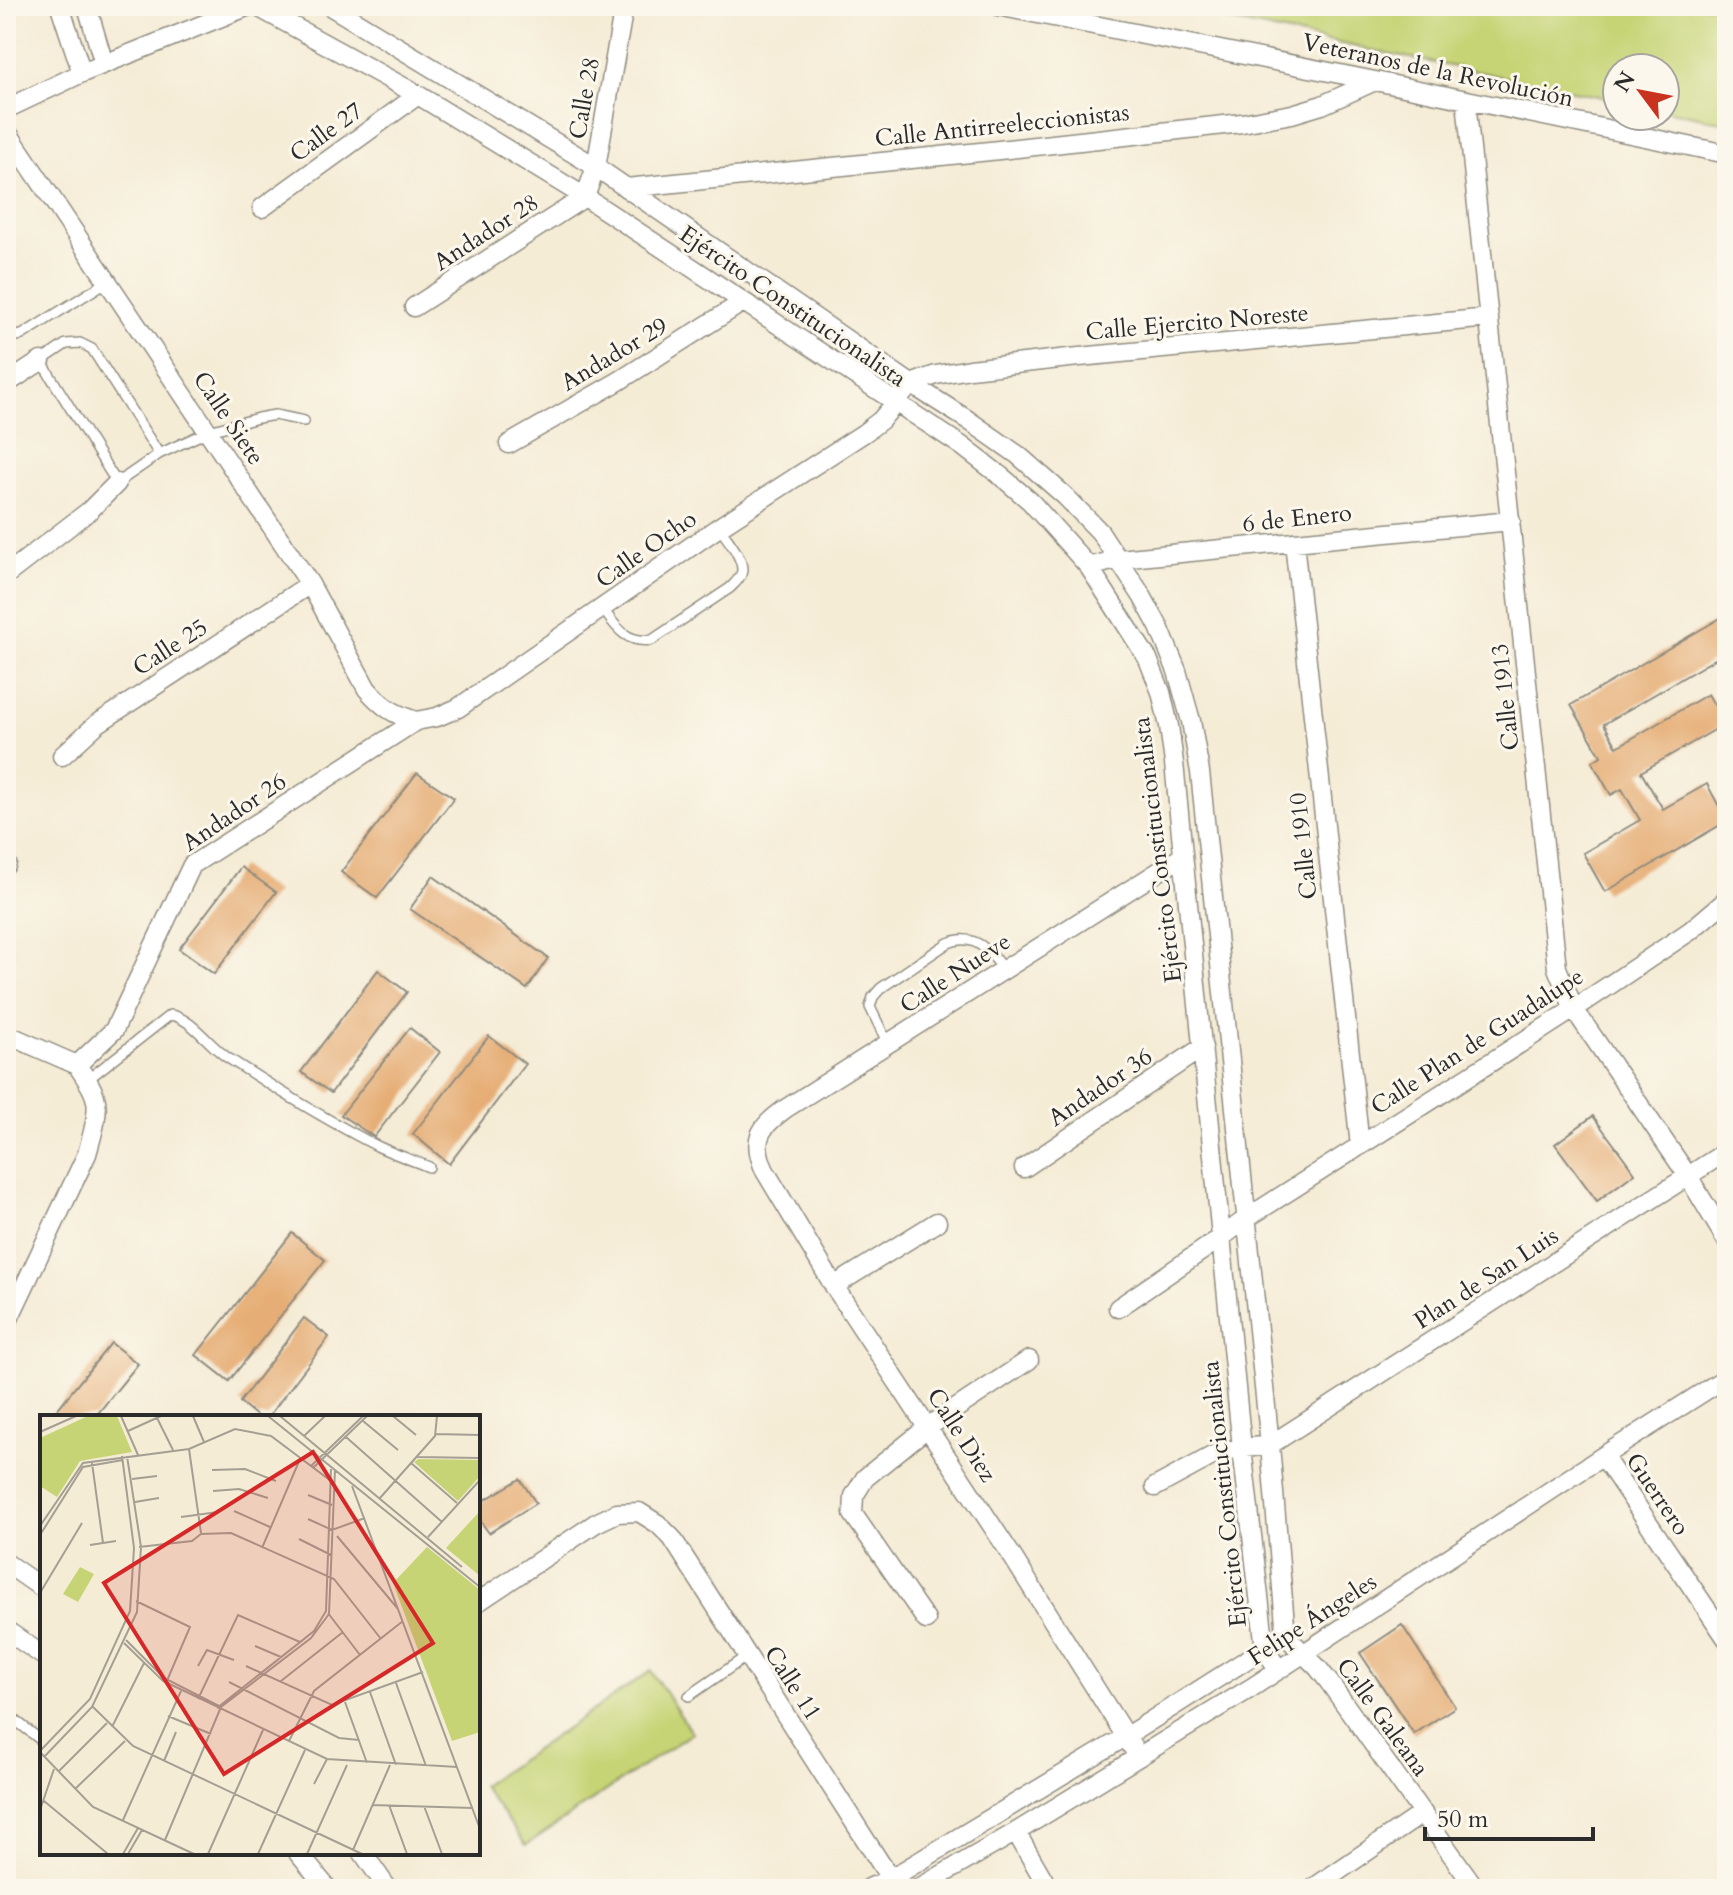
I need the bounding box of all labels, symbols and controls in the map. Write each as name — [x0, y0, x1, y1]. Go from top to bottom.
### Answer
street label: Veteranos de la Revolución — [1299, 26, 1577, 115]
north arrow — [1601, 52, 1681, 132]
street label: Calle 28 — [561, 54, 608, 142]
text: N — [1607, 66, 1643, 98]
street label: Calle 27 — [283, 95, 370, 170]
street label: Calle Antirreeleccionistas — [873, 96, 1131, 155]
street label: Andador 28 — [427, 186, 545, 279]
street label: Ejército Constitucionalista — [673, 218, 913, 395]
street label: Calle Ejercito Noreste — [1084, 296, 1310, 349]
street label: Andador 29 — [555, 310, 674, 399]
street label: Calle Siete — [185, 365, 272, 472]
street label: 6 de Enero — [1241, 496, 1353, 541]
street label: Calle Ocho — [589, 503, 703, 596]
street label: Calle 25 — [127, 611, 214, 684]
street label: Calle 1913 — [1483, 642, 1528, 752]
street label: Ejército Constitucionalista — [1125, 715, 1190, 985]
street label: Andador 26 — [176, 765, 293, 859]
street label: Calle 1910 — [1281, 791, 1326, 901]
street label: Calle Nueve — [894, 925, 1017, 1022]
street label: Calle Plan de Guadalupe — [1364, 960, 1590, 1123]
street label: Andador 36 — [1042, 1040, 1159, 1134]
street label: Plan de San Luis — [1408, 1219, 1565, 1337]
street label: Ejército Constitucionalista — [1194, 1359, 1255, 1629]
street label: Calle Diez — [919, 1382, 1004, 1489]
inset map — [40, 1415, 480, 1855]
street label: Guerrero — [1618, 1446, 1697, 1542]
street label: Felipe Ángeles — [1241, 1565, 1383, 1673]
street label: Calle 11 — [756, 1640, 829, 1727]
street label: Calle Galeana — [1328, 1651, 1437, 1784]
scale bar — [1425, 1791, 1593, 1841]
text: 50 m — [1437, 1803, 1489, 1836]

